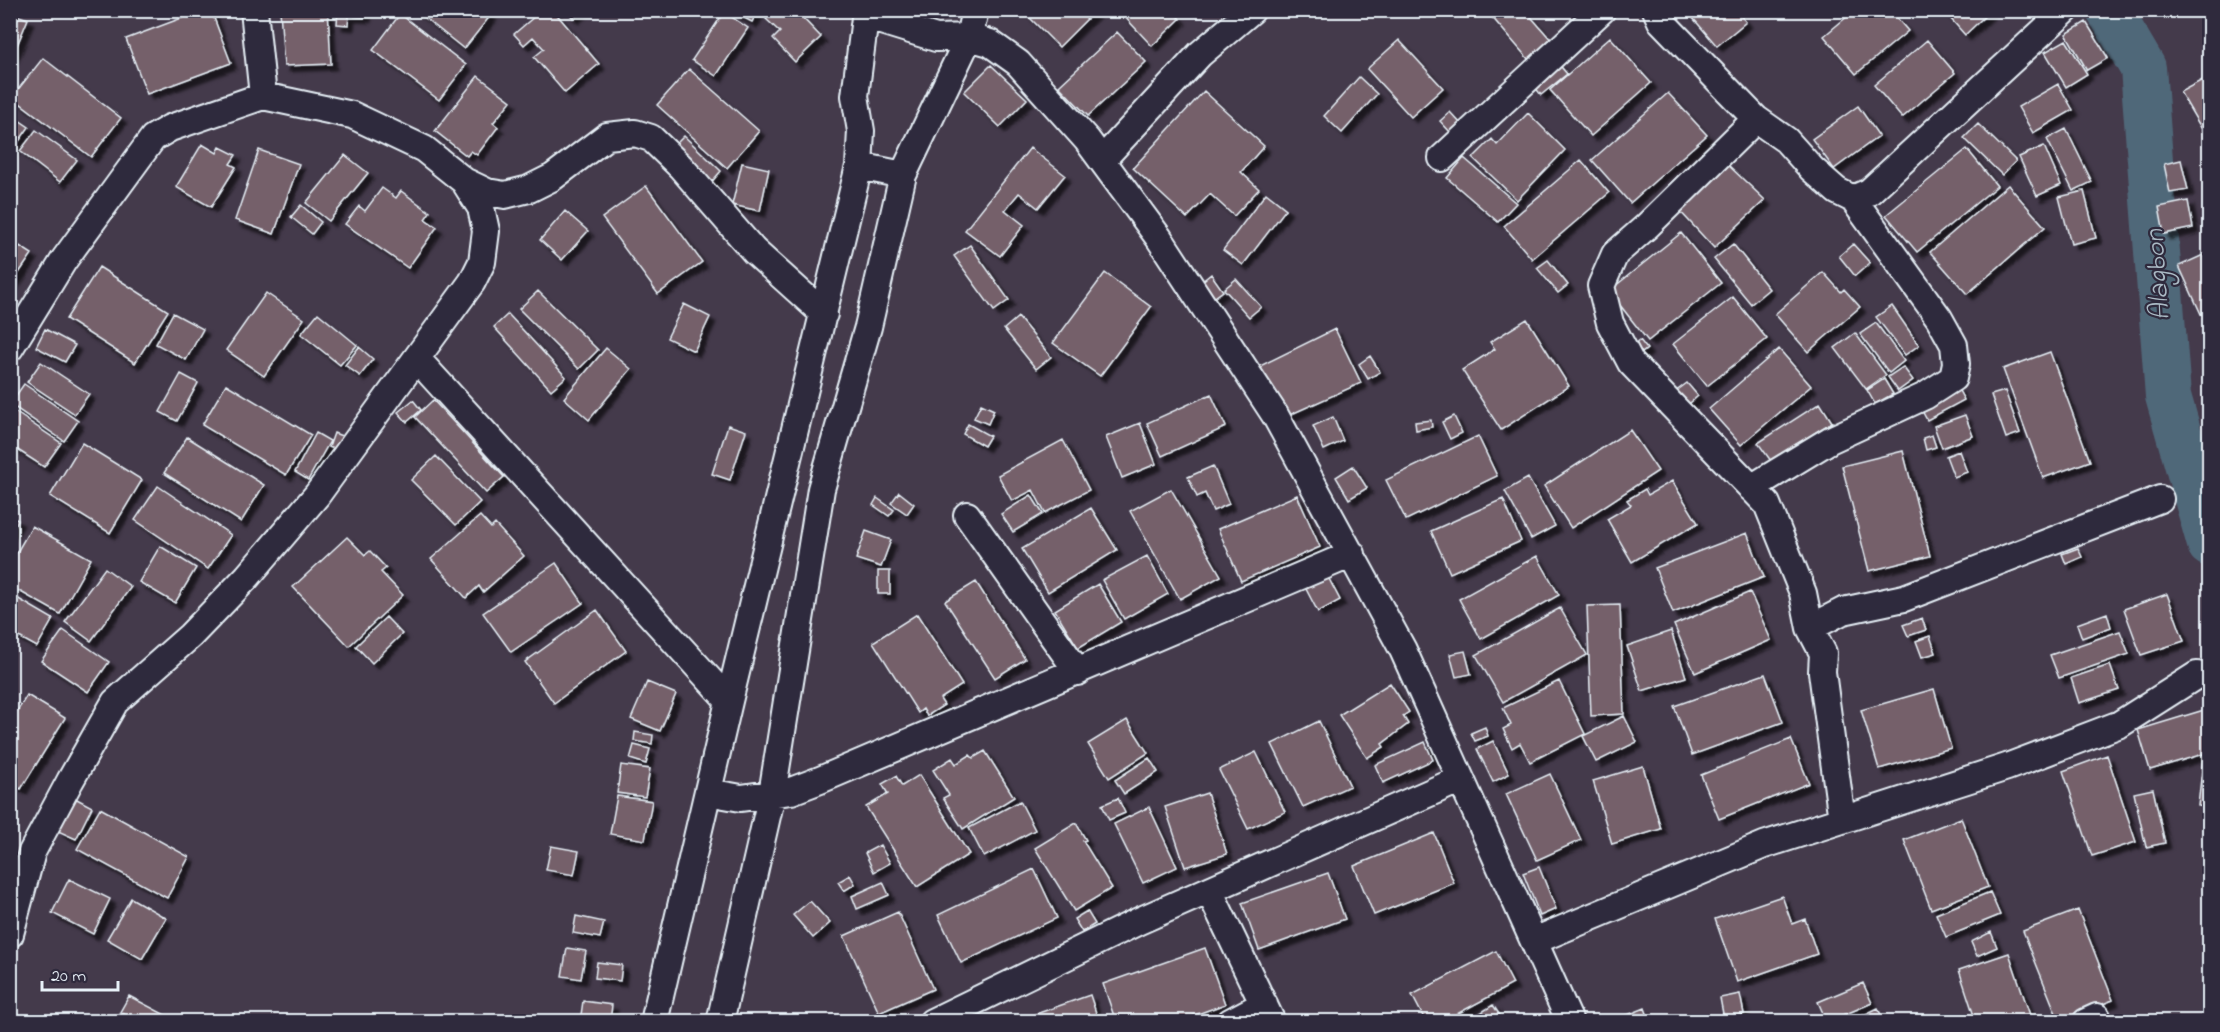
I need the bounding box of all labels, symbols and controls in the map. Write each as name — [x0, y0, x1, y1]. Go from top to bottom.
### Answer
water label: Alagbon — [2135, 227, 2183, 322]
scale bar — [42, 954, 118, 992]
text: 20 m — [51, 964, 86, 990]

